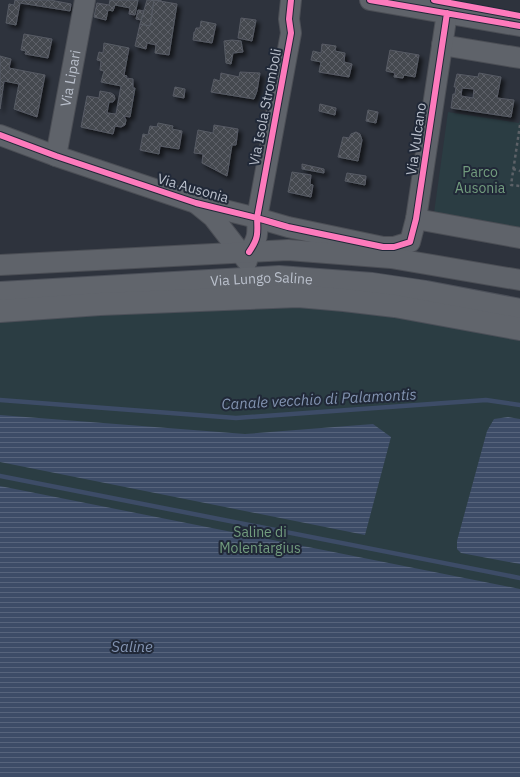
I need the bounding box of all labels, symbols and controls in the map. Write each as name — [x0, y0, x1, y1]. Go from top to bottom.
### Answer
street label: Via Isola Stromboli — [245, 47, 285, 167]
street label: Via Lipari — [56, 48, 85, 108]
street label: Via Vulcano — [402, 101, 430, 176]
park label: Parco Ausonia — [455, 163, 506, 197]
street label: Via Ausonia — [155, 169, 231, 207]
street label: Via Lungo Saline — [210, 268, 314, 290]
water label: Canale vecchio di Palamontis — [221, 384, 417, 414]
park label: Saline di Molentargius — [219, 523, 301, 557]
water label: Saline — [111, 637, 153, 656]

